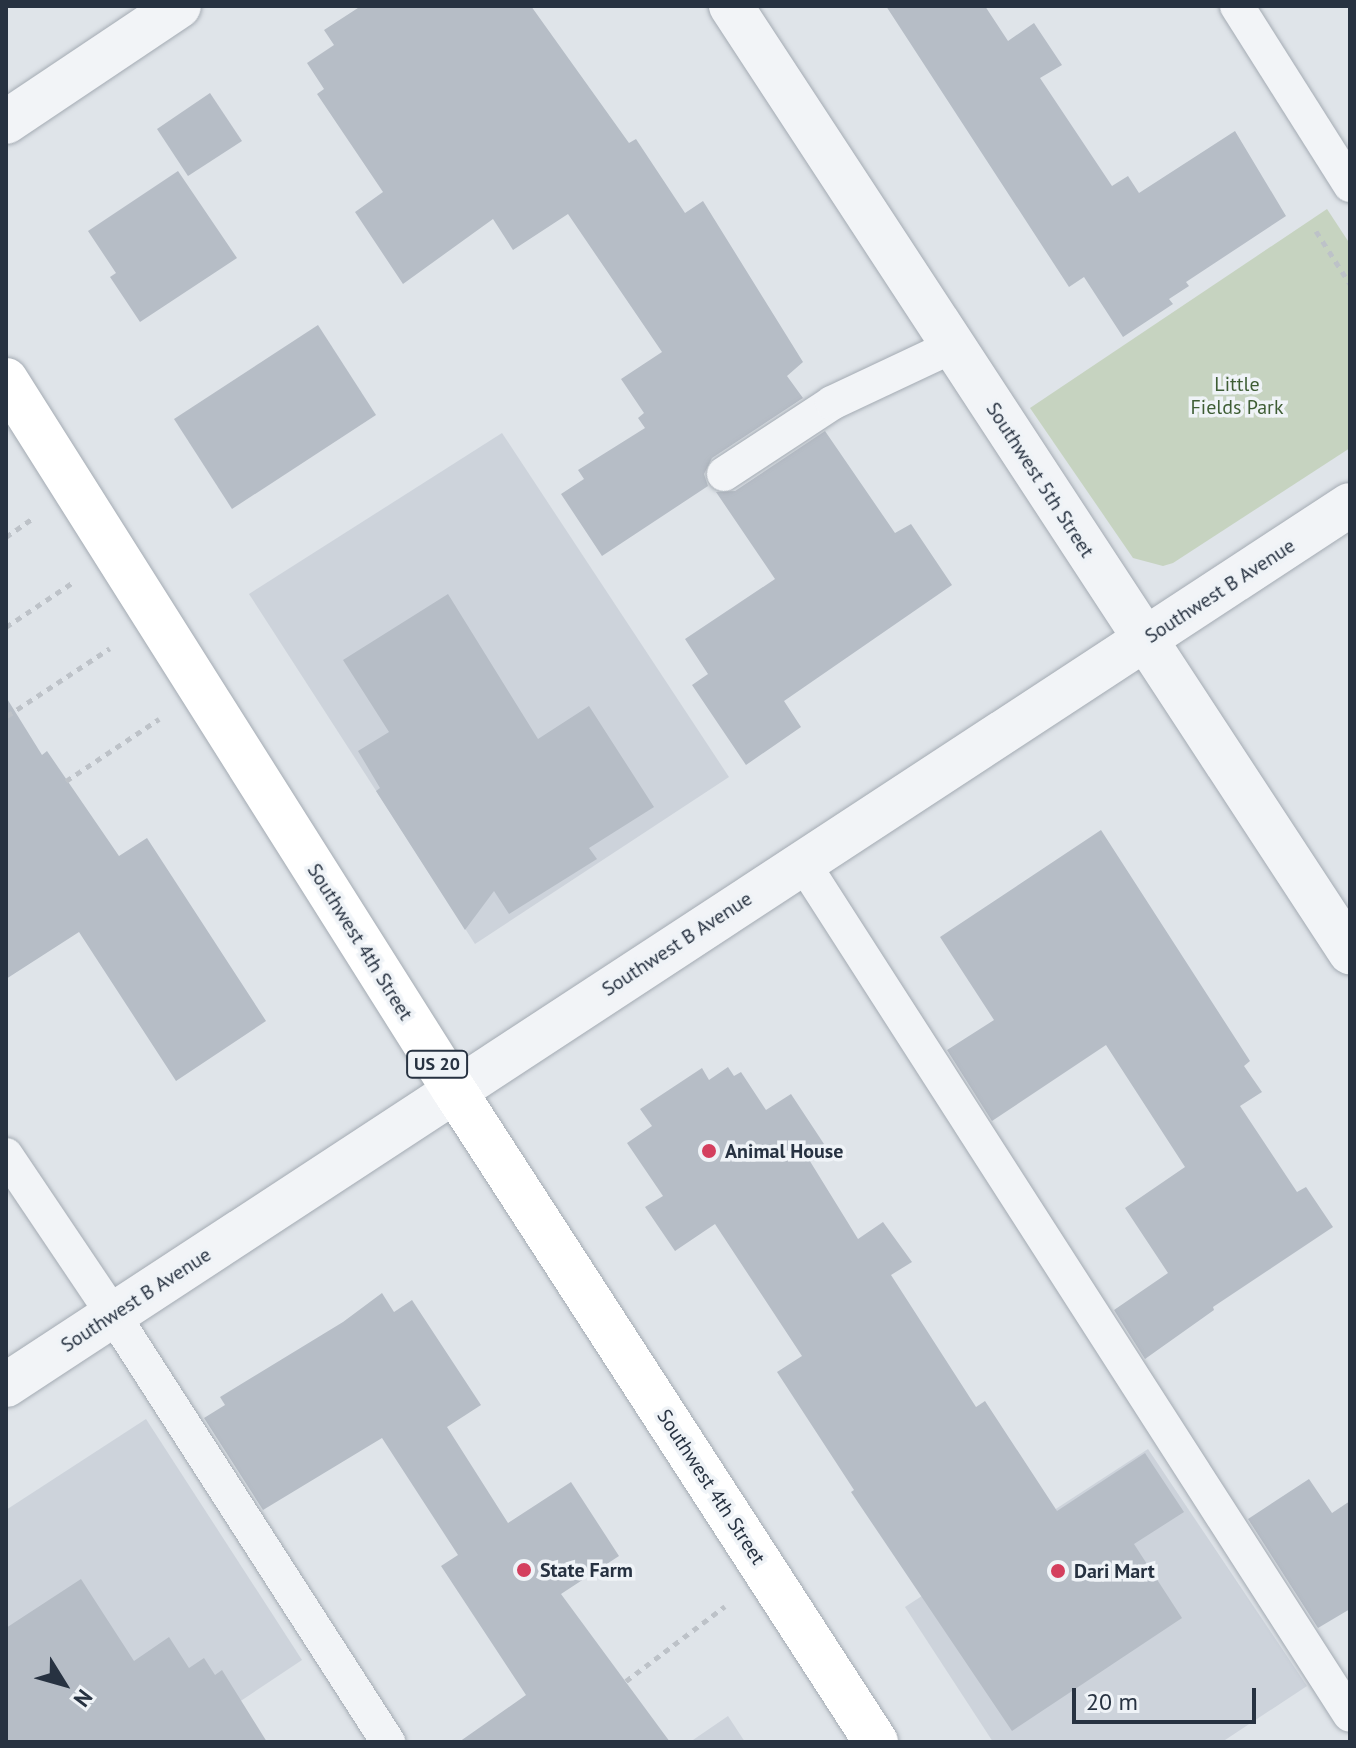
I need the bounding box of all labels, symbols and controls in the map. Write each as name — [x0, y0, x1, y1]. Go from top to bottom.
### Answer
park label: Little Fields Park — [1191, 372, 1283, 419]
street label: Southwest 5th Street — [981, 398, 1099, 562]
street label: Southwest B Avenue — [1140, 533, 1300, 649]
street label: Southwest 4th Street — [302, 859, 418, 1025]
street label: Southwest B Avenue — [597, 886, 757, 1002]
road number: US 20 — [405, 1050, 469, 1078]
place label: Animal House — [725, 1139, 843, 1163]
marker: Animal House — [700, 1142, 718, 1160]
street label: Southwest B Avenue — [56, 1242, 216, 1358]
street label: Southwest 4th Street — [652, 1405, 770, 1569]
place label: State Farm — [540, 1558, 633, 1582]
place label: Dari Mart — [1074, 1559, 1155, 1583]
marker: State Farm — [515, 1561, 533, 1579]
marker: Dari Mart — [1049, 1562, 1067, 1580]
north arrow — [24, 1644, 104, 1724]
scale bar — [1076, 1672, 1260, 1722]
text: N — [68, 1684, 99, 1713]
text: 20 m — [1086, 1686, 1138, 1717]

